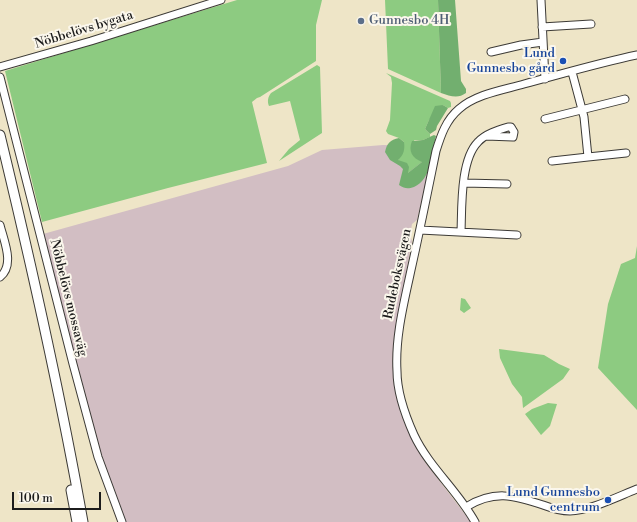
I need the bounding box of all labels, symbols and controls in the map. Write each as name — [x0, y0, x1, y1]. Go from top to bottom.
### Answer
street label: Nöbbelövs bygata — [33, 8, 135, 52]
place label: Gunnesbo 4H — [369, 13, 449, 29]
marker: Gunnesbo 4H — [356, 16, 366, 26]
place label: Lund Gunnesbo gård — [467, 46, 555, 77]
marker: Lund Gunnesbo gård — [558, 56, 568, 66]
street label: Rudeboksvägen — [381, 227, 415, 321]
street label: Nöbbelövs mossaväg — [46, 238, 90, 358]
scale bar — [14, 484, 103, 510]
place label: Lund Gunnesbo centrum — [507, 485, 600, 516]
text: 100 m — [19, 491, 53, 506]
marker: Lund Gunnesbo centrum — [603, 495, 613, 505]

